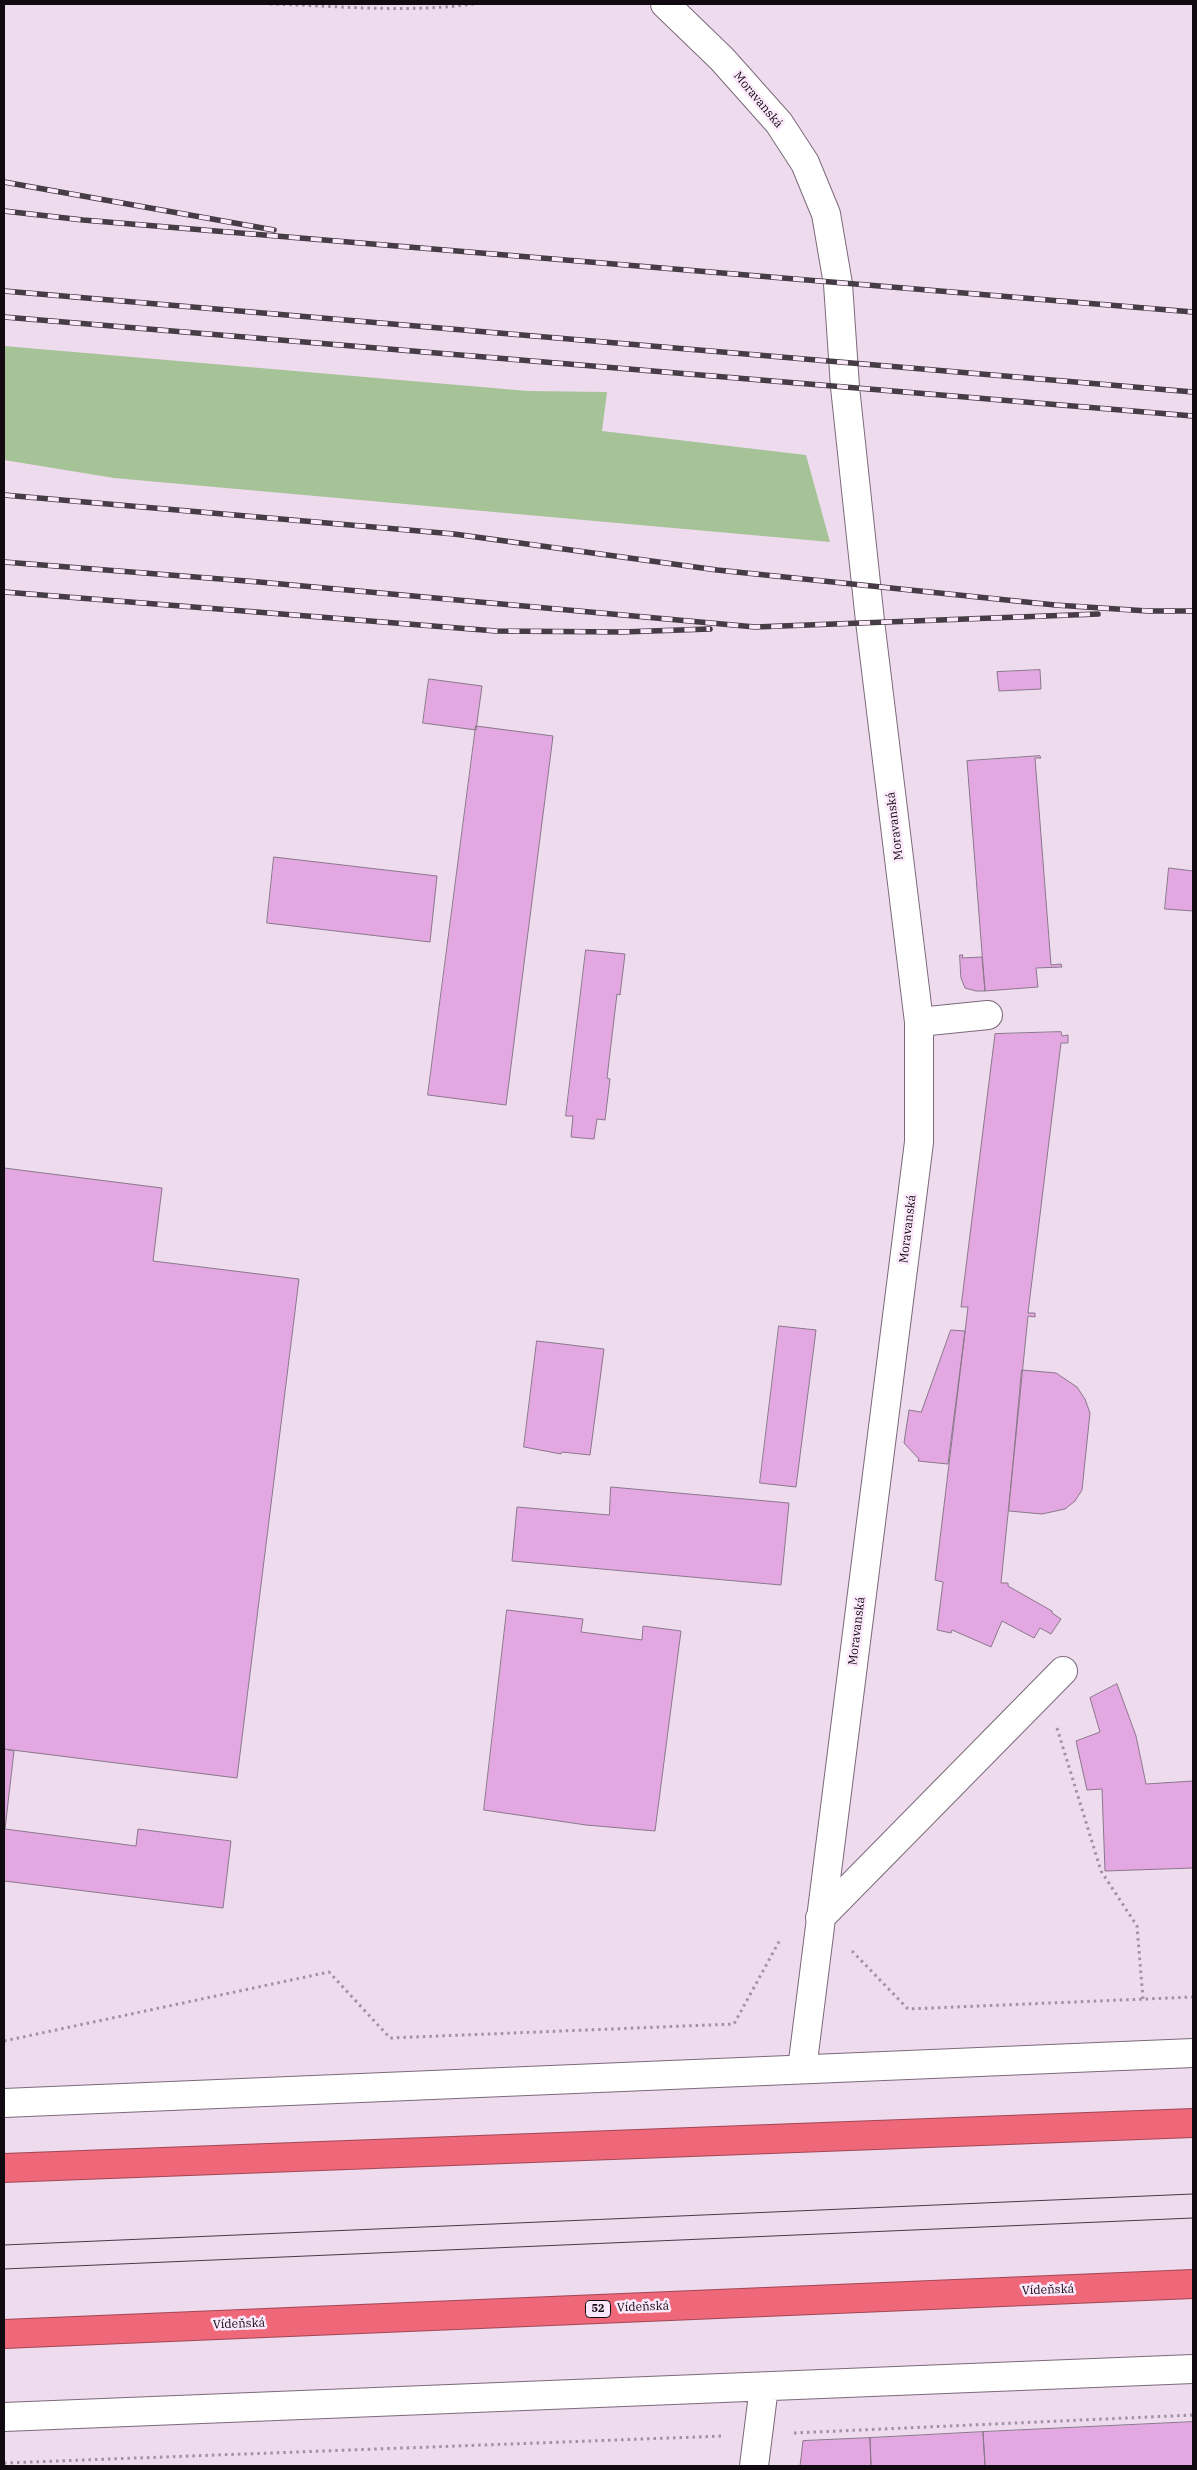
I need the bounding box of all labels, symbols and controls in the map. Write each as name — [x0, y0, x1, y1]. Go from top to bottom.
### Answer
street label: Moravanská — [730, 69, 786, 131]
street label: Moravanská — [884, 791, 906, 861]
street label: Moravanská — [897, 1194, 919, 1264]
street label: Moravanská — [846, 1596, 868, 1666]
street label: Vídeňská — [1022, 2282, 1074, 2298]
street label: Vídeňská — [617, 2299, 669, 2315]
road number: 52 — [586, 2300, 610, 2318]
street label: Vídeňská — [213, 2316, 265, 2332]

